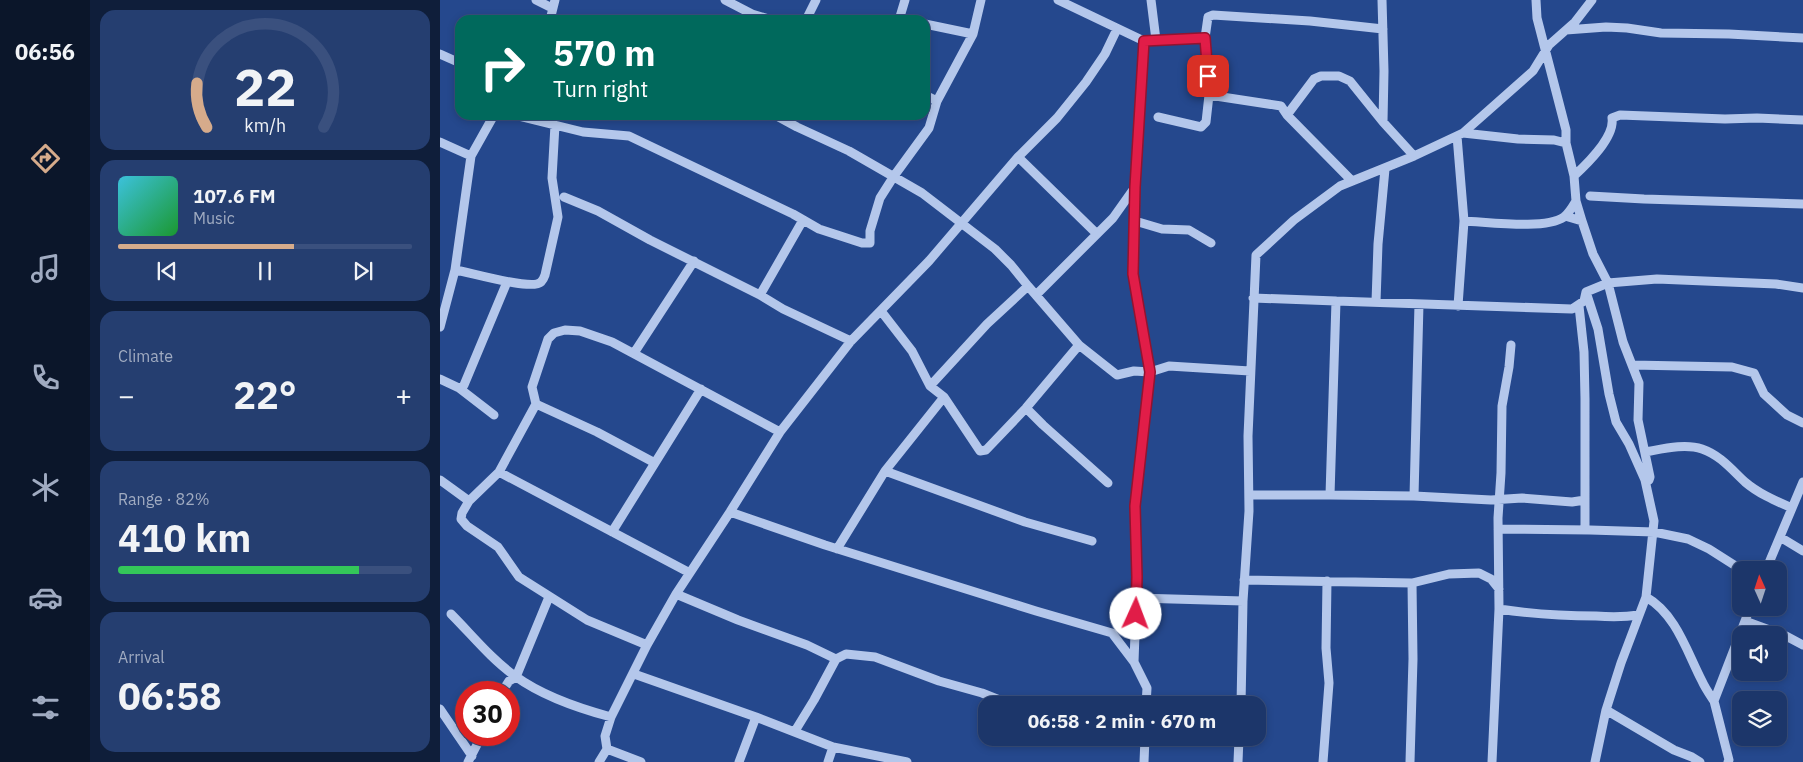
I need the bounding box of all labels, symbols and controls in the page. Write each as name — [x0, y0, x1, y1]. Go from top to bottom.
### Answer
text: 570 m — [553, 30, 656, 76]
icon: right — [470, 35, 535, 100]
text: 06:56 — [15, 37, 75, 66]
text: 22 — [234, 53, 296, 120]
pin — [1187, 55, 1229, 97]
icon: arrive — [1194, 62, 1222, 90]
text: Turn right — [553, 74, 648, 103]
text: km/h — [244, 114, 286, 137]
icon: directions — [28, 141, 63, 176]
text: 107.6 FM — [193, 184, 276, 208]
text: Music — [193, 208, 235, 228]
icon: music — [28, 251, 63, 286]
icon: previous — [153, 257, 181, 285]
icon: pause — [251, 257, 279, 285]
icon: next — [349, 257, 377, 285]
text: Climate — [118, 346, 173, 366]
icon: phone — [28, 360, 63, 395]
text: 22° — [233, 370, 297, 419]
text: − — [118, 377, 135, 414]
text: + — [395, 377, 412, 414]
icon: climate — [28, 470, 63, 505]
text: Range · 82% — [118, 489, 210, 509]
text: 410 km — [118, 513, 251, 562]
north arrow — [1732, 561, 1788, 616]
map controls — [1732, 561, 1787, 746]
icon: car — [28, 580, 63, 615]
position arrow — [1109, 587, 1161, 639]
button: sound — [1732, 626, 1787, 681]
text: Arrival — [118, 647, 165, 667]
text: 06:58 — [118, 671, 222, 720]
speed limit sign: 30 — [455, 681, 520, 746]
icon: filters — [28, 690, 63, 725]
button: layers — [1732, 691, 1787, 746]
text: 06:58 · 2 min · 670 m — [1028, 709, 1216, 733]

